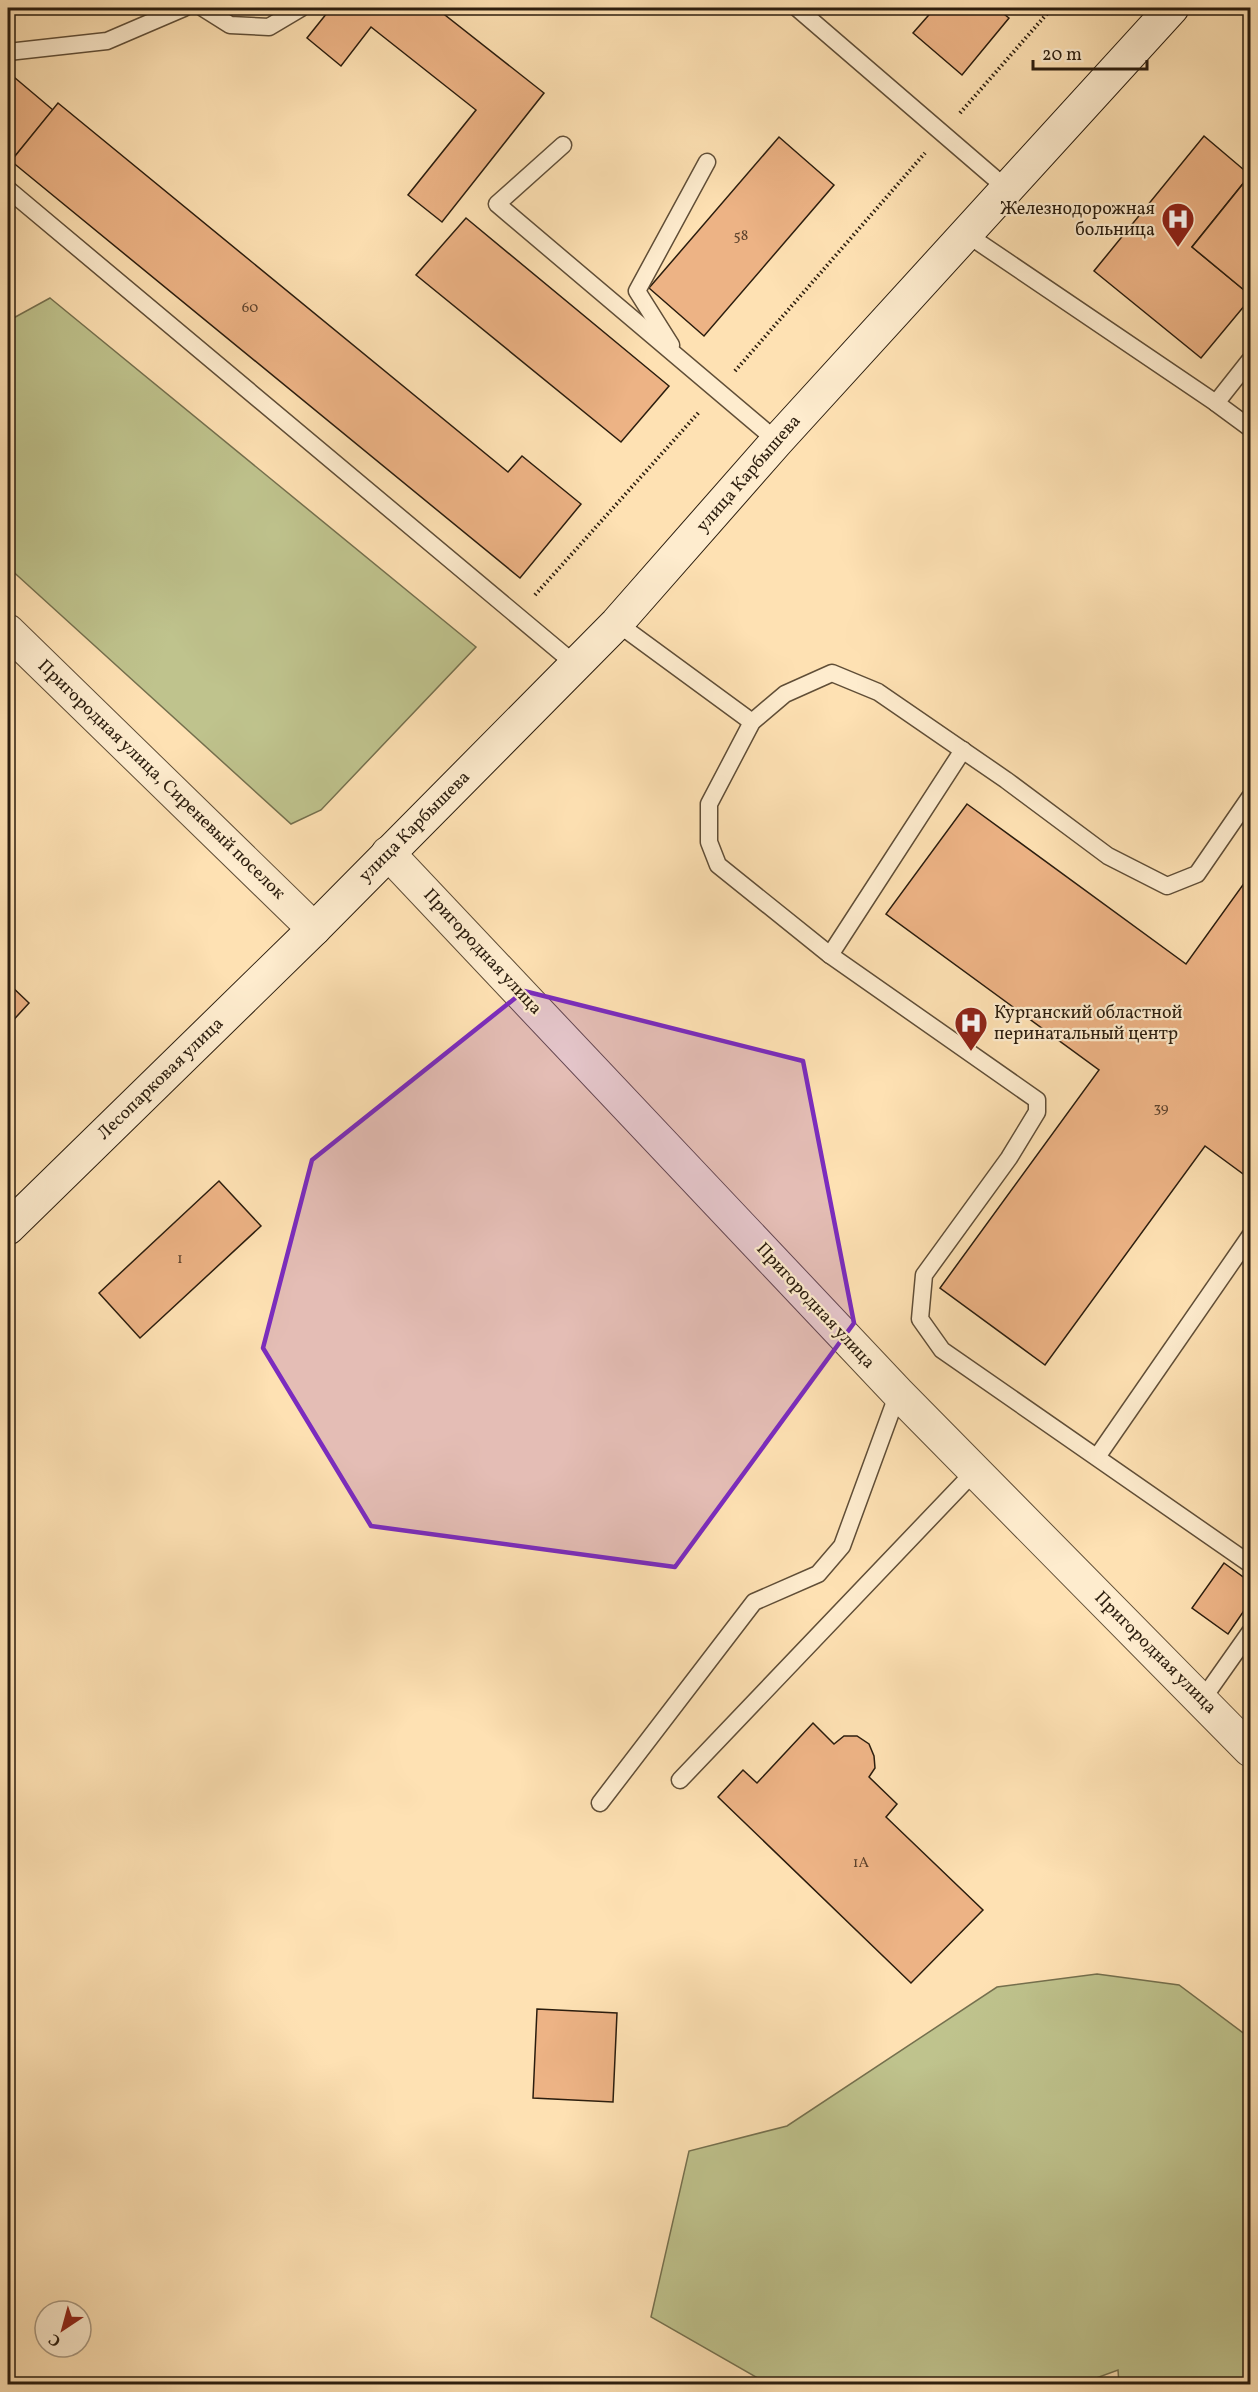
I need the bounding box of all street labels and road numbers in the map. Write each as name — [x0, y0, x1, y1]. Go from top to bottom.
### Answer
street label: улица Карбышева — [691, 410, 807, 538]
street label: Пригородная улица, Сиреневый поселок — [32, 654, 291, 906]
street label: улица Карбышева — [354, 766, 476, 888]
street label: Пригородная улица — [417, 883, 547, 1021]
street label: Лесопарковая улица — [92, 1012, 230, 1146]
street label: Пригородная улица — [750, 1237, 880, 1375]
street label: Пригородная улица — [1088, 1586, 1222, 1720]

